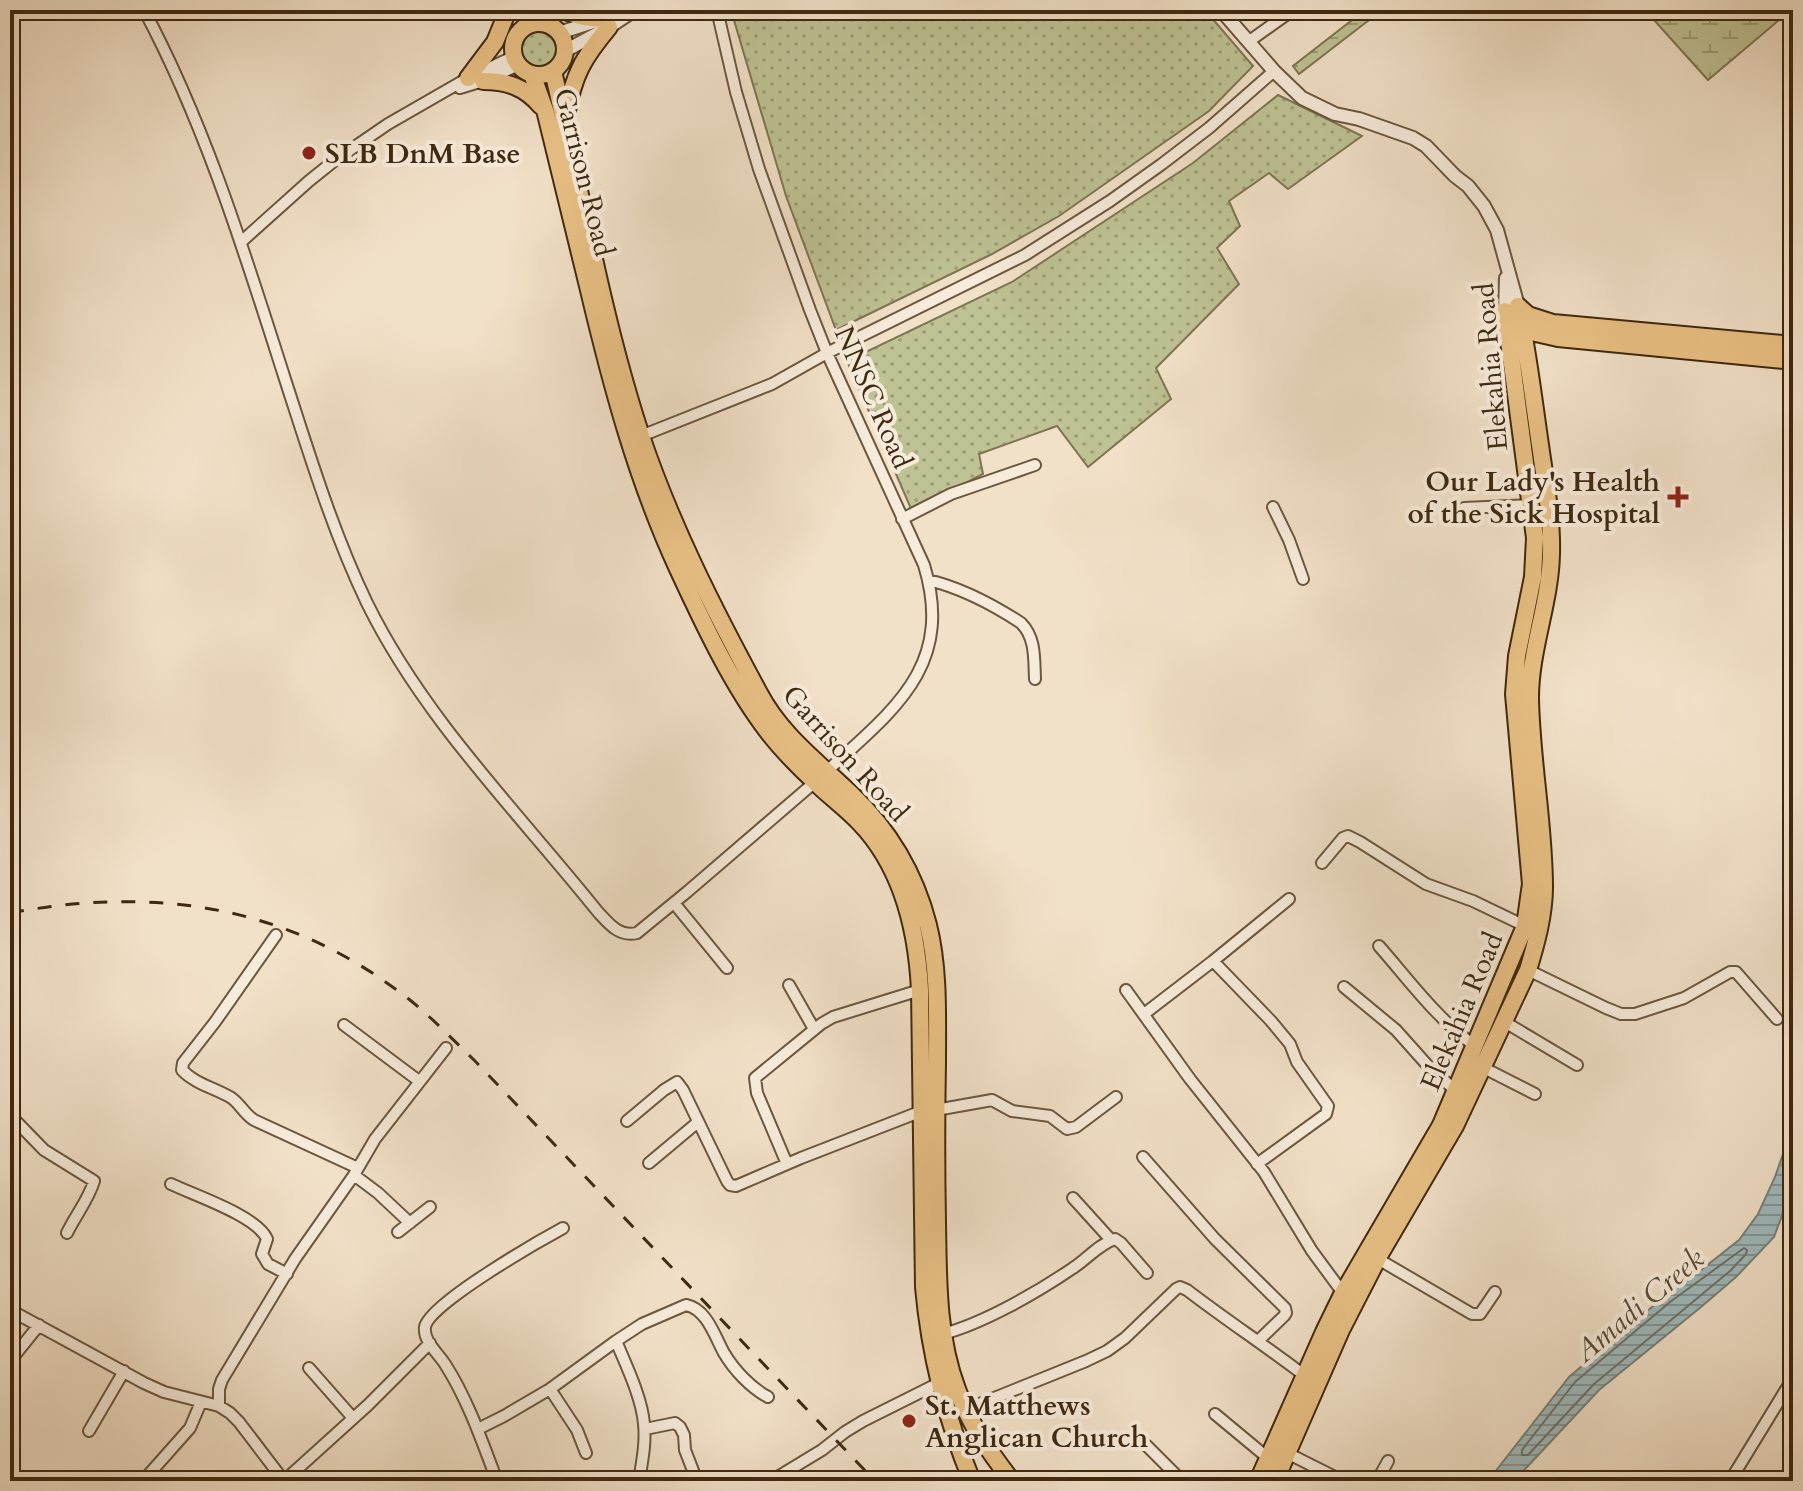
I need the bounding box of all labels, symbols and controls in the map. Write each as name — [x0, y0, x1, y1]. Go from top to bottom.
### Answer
street label: Garrison Road — [545, 84, 623, 260]
place label: SLB DnM Base — [325, 135, 520, 173]
marker: SLB DnM Base — [300, 144, 318, 162]
street label: Elekahia Road — [1465, 281, 1517, 453]
street label: NNSC Road — [825, 320, 921, 475]
place label: Our Lady's Health of the Sick Hospital — [1407, 463, 1661, 533]
marker: Our Lady's Health of the Sick Hospital — [1667, 486, 1689, 508]
street label: Garrison Road — [774, 677, 917, 830]
street label: Elekahia Road — [1411, 926, 1512, 1096]
water label: Amadi Creek — [1565, 1239, 1713, 1373]
place label: St. Matthews Anglican Church — [925, 1387, 1149, 1457]
marker: St. Matthews Anglican Church — [900, 1412, 918, 1430]

